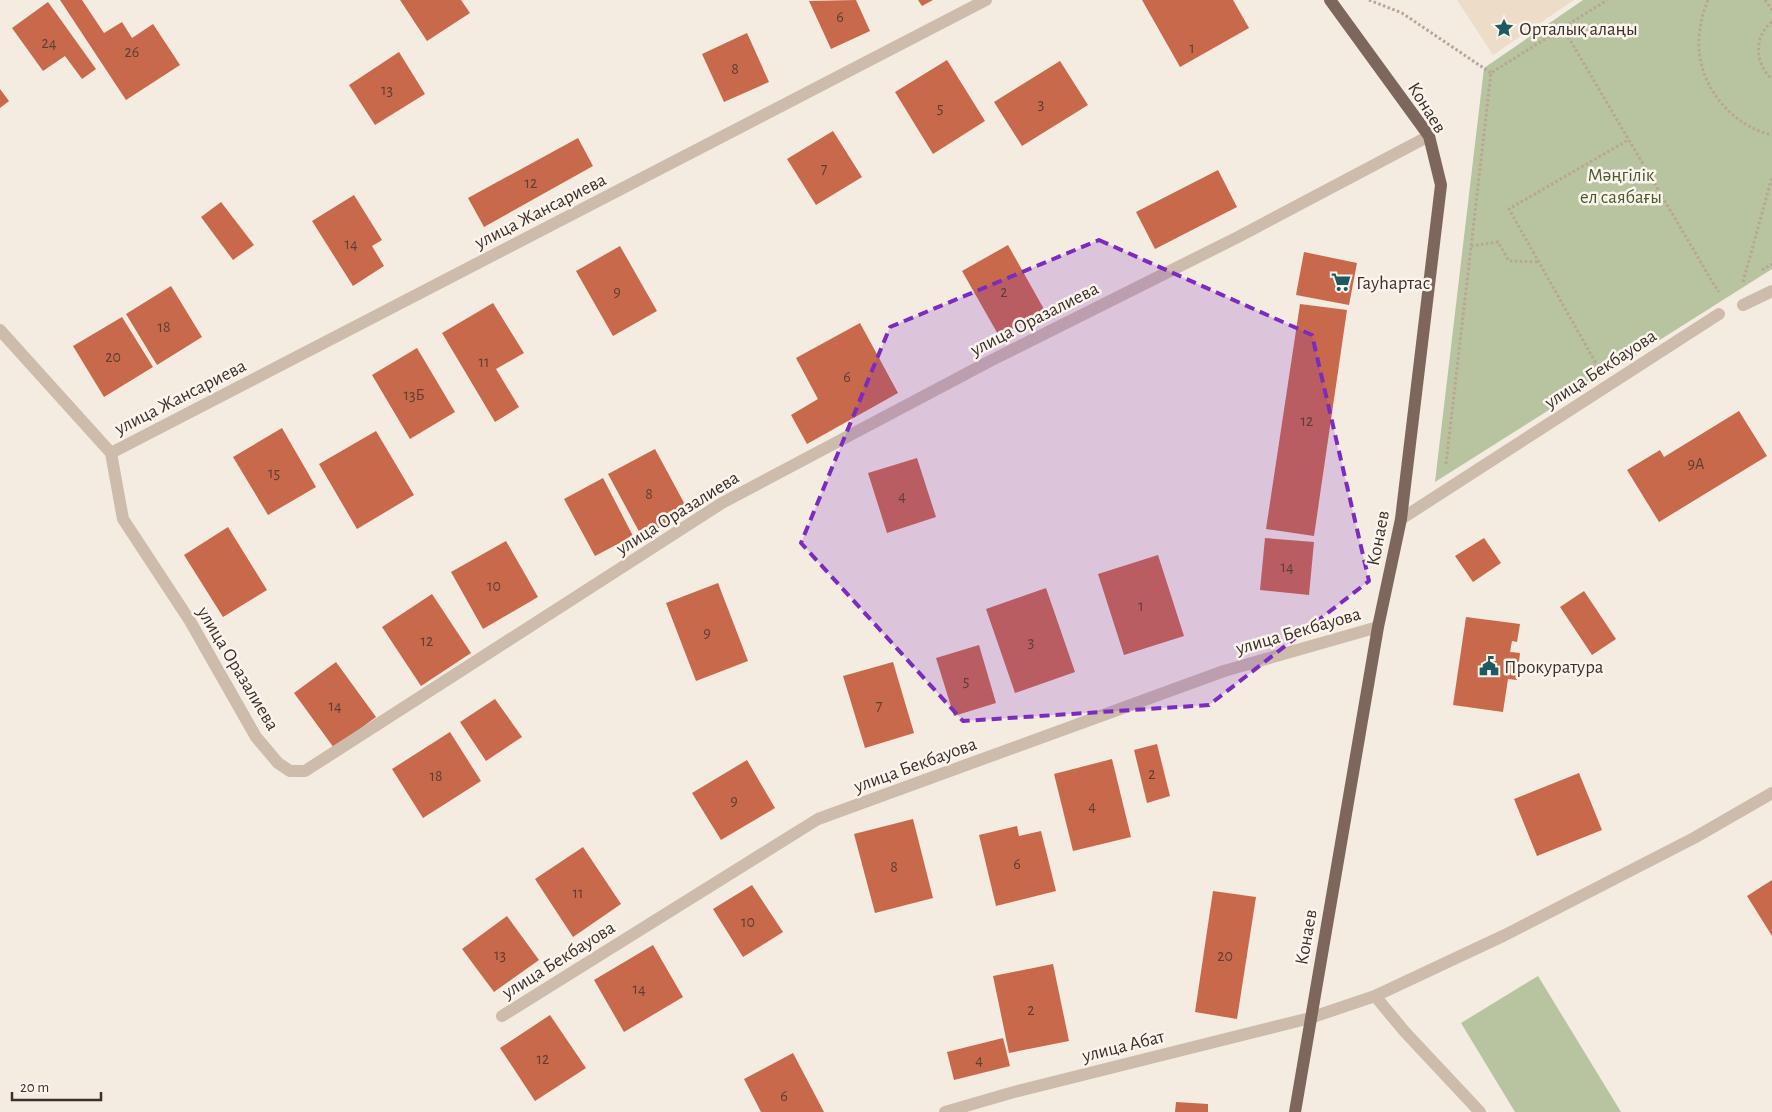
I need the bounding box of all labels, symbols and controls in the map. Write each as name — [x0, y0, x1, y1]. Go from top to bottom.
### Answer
house number: 6 — [836, 9, 844, 25]
place icon: Орталық алаңы — [1493, 17, 1515, 39]
place label: Орталық алаңы — [1519, 20, 1638, 39]
house number: 24 — [42, 35, 57, 51]
house number: 1 — [1189, 40, 1195, 56]
house number: 26 — [125, 44, 139, 60]
house number: 8 — [731, 61, 739, 77]
street label: Конаев — [1404, 79, 1450, 137]
house number: 13 — [381, 82, 393, 98]
house number: 3 — [1038, 96, 1044, 112]
house number: 5 — [937, 100, 943, 116]
house number: 7 — [821, 161, 828, 177]
park label: Мәңгілік ел саябағы — [1580, 166, 1662, 207]
street label: улица Жансариева — [471, 170, 610, 253]
house number: 12 — [525, 175, 537, 191]
house number: 14 — [344, 236, 358, 252]
supermarket icon: Гауһартас — [1330, 271, 1352, 293]
place label: Гауһартас — [1356, 274, 1430, 293]
street label: улица Оразалиева — [967, 279, 1102, 360]
house number: 9 — [613, 284, 621, 300]
house number: 2 — [1000, 284, 1008, 300]
house number: 18 — [157, 319, 171, 335]
street label: улица Бекбауова — [1541, 326, 1660, 413]
house number: 20 — [105, 349, 121, 365]
house number: 11 — [478, 354, 490, 370]
street label: улица Жансариева — [111, 356, 250, 439]
house number: 6 — [843, 369, 851, 385]
house number: 13Б — [403, 387, 425, 403]
house number: 12 — [1301, 413, 1313, 429]
house number: 9А — [1688, 456, 1705, 472]
house number: 15 — [268, 465, 280, 481]
street label: улица Оразалиева — [612, 468, 743, 559]
house number: 8 — [645, 486, 653, 502]
house number: 4 — [898, 488, 906, 504]
street label: Конаев — [1364, 509, 1393, 568]
house number: 14 — [1280, 559, 1294, 575]
house number: 10 — [487, 578, 501, 594]
house number: 1 — [1138, 598, 1144, 614]
street label: улица Оразалиева — [193, 603, 282, 734]
street label: улица Бекбауова — [1233, 604, 1363, 659]
house number: 9 — [703, 625, 711, 641]
house number: 12 — [421, 633, 433, 649]
house number: 3 — [1028, 634, 1034, 650]
public building icon: Прокуратура — [1478, 655, 1500, 677]
place label: Прокуратура — [1504, 658, 1604, 677]
house number: 5 — [963, 673, 969, 689]
house number: 14 — [328, 698, 342, 714]
house number: 7 — [876, 698, 883, 714]
street label: улица Бекбауова — [851, 734, 980, 797]
house number: 2 — [1148, 766, 1156, 782]
house number: 18 — [429, 768, 443, 784]
house number: 9 — [730, 793, 738, 809]
house number: 4 — [1088, 798, 1096, 814]
house number: 6 — [1013, 856, 1021, 872]
house number: 8 — [890, 859, 898, 875]
house number: 11 — [572, 885, 584, 901]
street label: Конаев — [1292, 908, 1321, 966]
house number: 10 — [741, 914, 755, 930]
street label: улица Бекбауова — [498, 918, 619, 1003]
house number: 13 — [494, 947, 506, 963]
house number: 20 — [1217, 948, 1233, 964]
house number: 14 — [632, 981, 646, 997]
house number: 2 — [1027, 1002, 1035, 1018]
street label: улица Абат — [1079, 1027, 1167, 1066]
house number: 12 — [537, 1051, 549, 1067]
house number: 4 — [975, 1052, 983, 1068]
scale bar — [12, 1070, 101, 1102]
text: 20 m — [20, 1080, 49, 1095]
house number: 6 — [780, 1088, 788, 1104]

